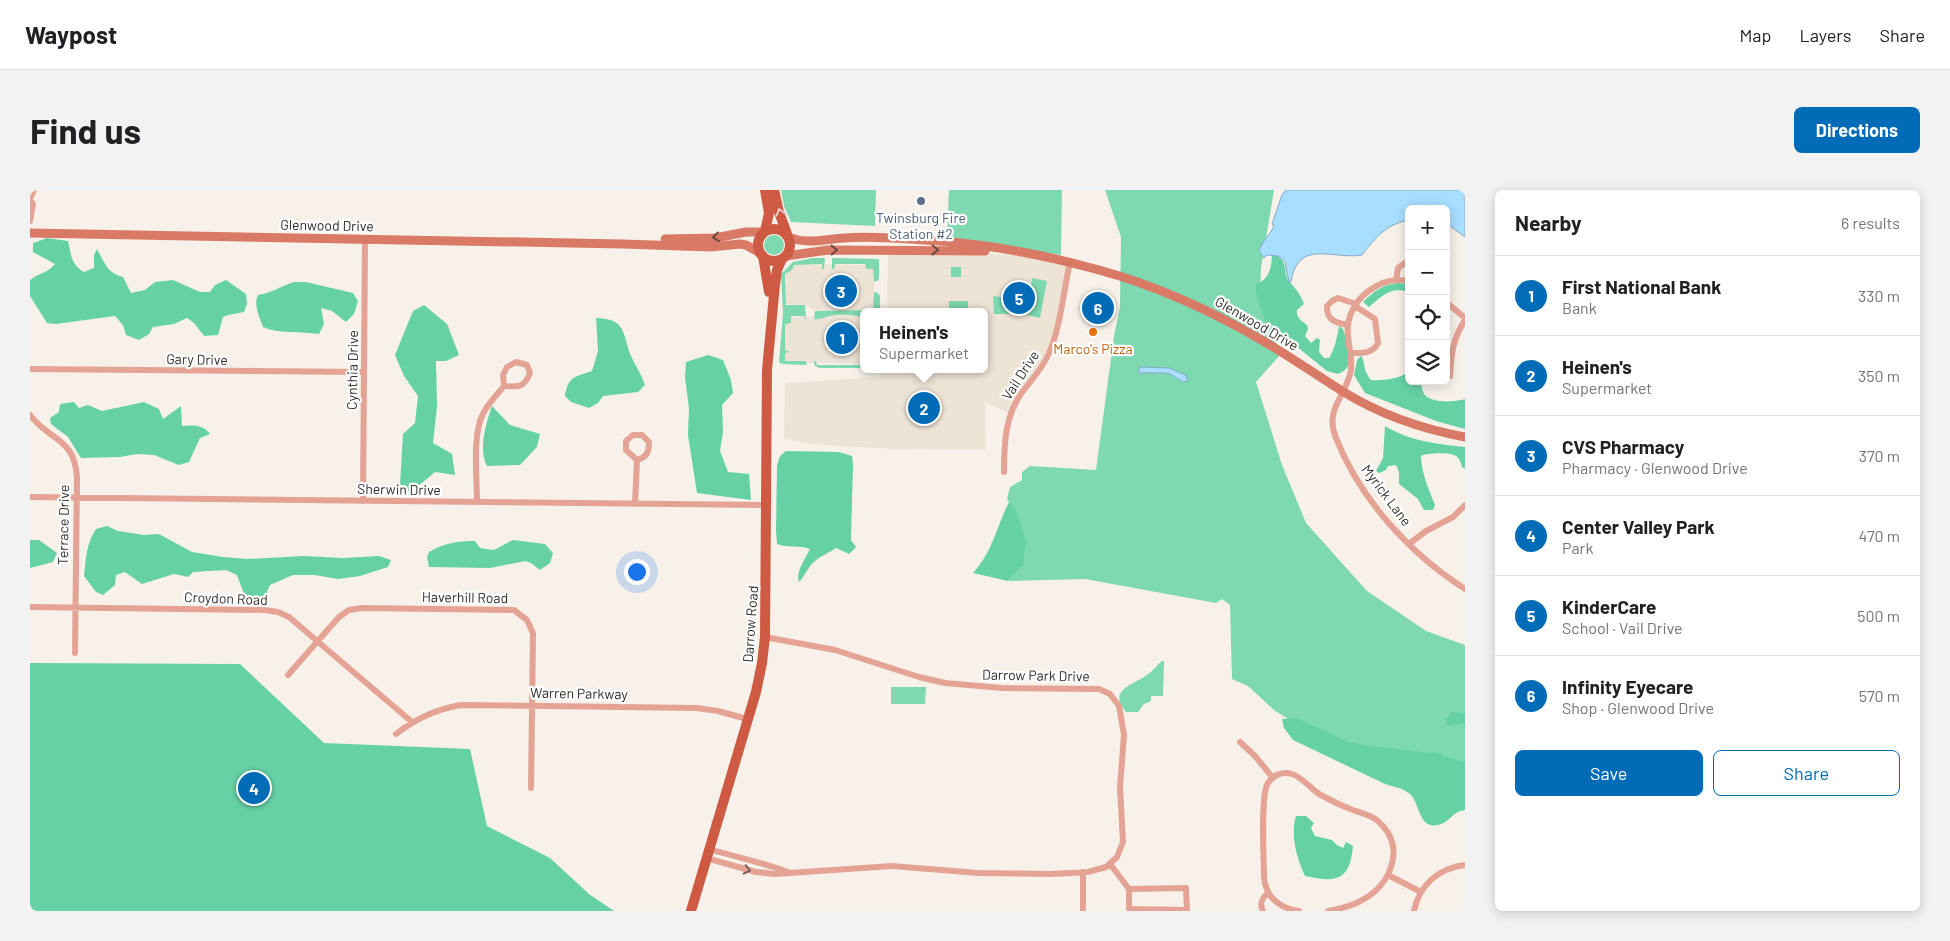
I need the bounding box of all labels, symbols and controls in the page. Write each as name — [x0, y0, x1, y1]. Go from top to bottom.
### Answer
text: Waypost — [25, 20, 117, 49]
text: Map — [1739, 24, 1771, 46]
text: Layers — [1799, 24, 1852, 46]
text: Share — [1880, 24, 1925, 46]
button: Directions — [1794, 107, 1920, 153]
text: Find us — [30, 109, 141, 151]
marker: Twinsburg Fire Station #2 — [915, 195, 927, 207]
map controls — [1405, 205, 1450, 385]
button: + — [1405, 205, 1450, 250]
one-way arrow — [775, 209, 785, 217]
place label: Twinsburg Fire Station #2 — [876, 209, 966, 242]
text: Nearby — [1515, 210, 1581, 235]
text: 6 results — [1841, 213, 1900, 232]
street label: Glenwood Drive — [280, 216, 374, 234]
one-way arrow — [711, 231, 719, 242]
one-way arrow — [831, 245, 839, 256]
one-way arrow — [932, 245, 939, 255]
button: − — [1405, 250, 1450, 295]
pin: 3 — [825, 272, 857, 310]
text: First National Bank — [1562, 275, 1721, 298]
pin: 5 — [1003, 279, 1035, 317]
text: 1 — [1528, 286, 1534, 305]
text: 330 m — [1858, 286, 1900, 305]
pin: 6 — [1082, 289, 1114, 327]
street label: Glenwood Drive — [1212, 292, 1302, 354]
button: locate — [1405, 295, 1450, 340]
text: Bank — [1562, 298, 1597, 317]
popup — [860, 308, 988, 373]
pin: 1 — [826, 319, 858, 357]
text: Heinen's — [879, 320, 949, 343]
marker: Marco's Pizza — [1087, 326, 1099, 338]
street label: Cynthia Drive — [343, 330, 361, 410]
place label: Marco's Pizza — [1053, 340, 1133, 357]
button: layers — [1405, 340, 1450, 385]
text: Supermarket — [879, 343, 969, 362]
street label: Vail Drive — [998, 347, 1042, 403]
street label: Gary Drive — [166, 350, 228, 368]
text: Heinen's — [1562, 355, 1632, 378]
text: 2 — [1527, 366, 1535, 385]
text: 350 m — [1858, 366, 1900, 385]
text: Supermarket — [1562, 378, 1652, 397]
pin: 2 — [908, 389, 940, 427]
text: CVS Pharmacy — [1562, 435, 1684, 458]
text: 3 — [1527, 446, 1535, 465]
text: 370 m — [1859, 446, 1900, 465]
text: Pharmacy · Glenwood Drive — [1562, 458, 1748, 477]
street label: Myrick Lane — [1358, 461, 1416, 529]
street label: Sherwin Drive — [357, 480, 441, 498]
street label: Terrace Drive — [54, 485, 72, 565]
text: Center Valley Park — [1562, 515, 1715, 538]
text: 4 — [1526, 526, 1536, 545]
text: 470 m — [1859, 526, 1900, 545]
text: Park — [1562, 538, 1593, 557]
your location — [624, 559, 650, 585]
street label: Darrow Road — [739, 585, 761, 663]
street label: Croydon Road — [184, 588, 268, 608]
street label: Haverhill Road — [422, 588, 508, 606]
text: KinderCare — [1562, 595, 1656, 618]
text: 5 — [1527, 606, 1535, 625]
text: 500 m — [1857, 606, 1900, 625]
text: School · Vail Drive — [1562, 618, 1683, 637]
street label: Darrow Park Drive — [982, 666, 1090, 684]
text: Infinity Eyecare — [1562, 675, 1693, 698]
street label: Warren Parkway — [530, 684, 629, 702]
text: 6 — [1527, 686, 1535, 705]
text: 570 m — [1859, 686, 1900, 705]
text: Shop · Glenwood Drive — [1562, 698, 1714, 717]
button: Save — [1515, 750, 1703, 796]
button: Share — [1713, 750, 1900, 796]
pin: 4 — [238, 769, 270, 807]
one-way arrow — [742, 864, 751, 875]

